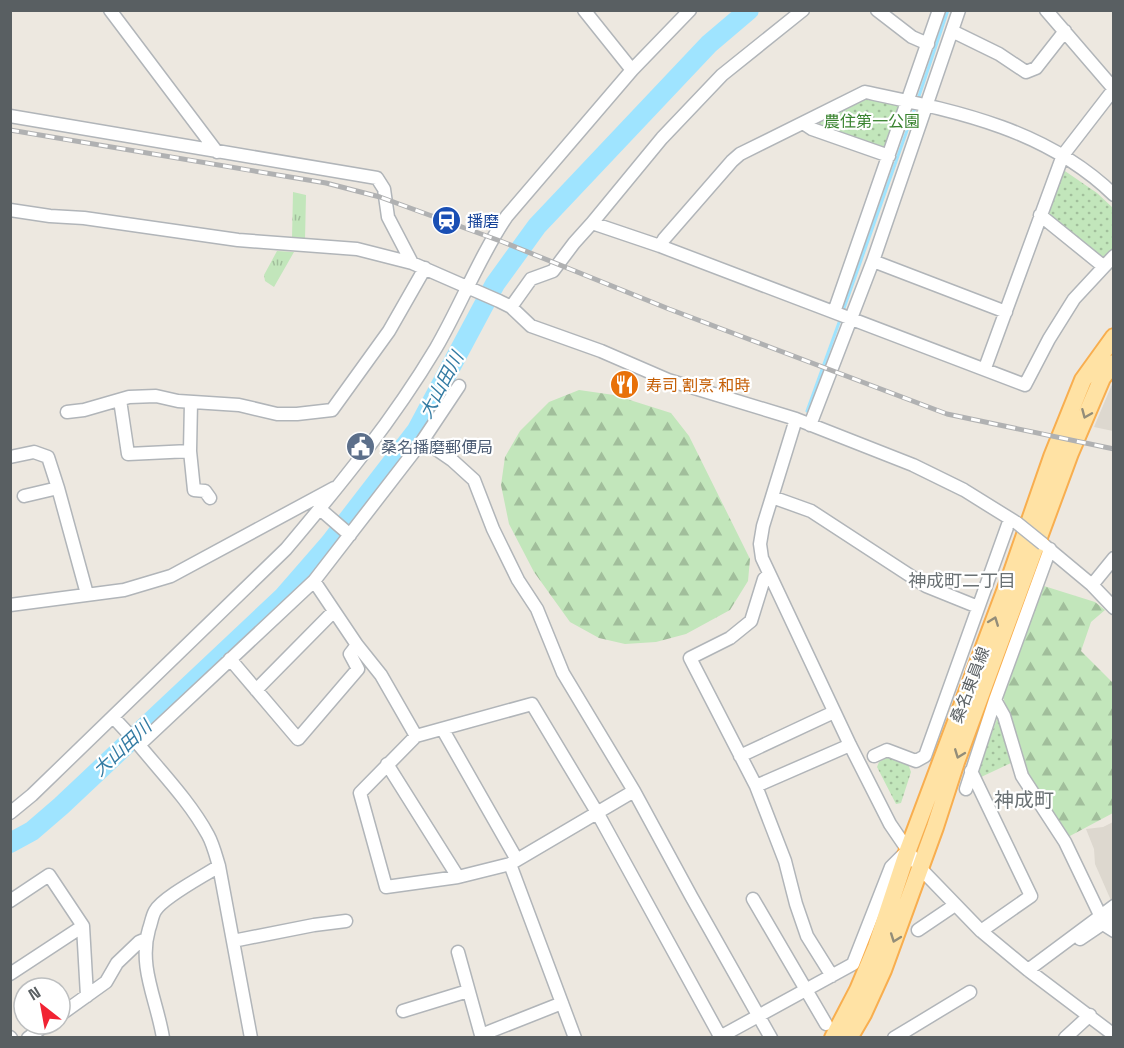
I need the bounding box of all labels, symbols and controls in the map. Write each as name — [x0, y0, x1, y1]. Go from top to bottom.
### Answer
park label: 農住第一公園 — [824, 111, 920, 132]
station icon: 播磨 — [430, 205, 462, 237]
place label: 播磨 — [467, 211, 499, 232]
water label: 大山田川 — [414, 346, 469, 422]
restaurant icon: 寿司 割烹 和時 — [609, 369, 641, 401]
place label: 寿司 割烹 和時 — [646, 375, 750, 396]
one-way arrow — [1082, 408, 1094, 419]
public building icon: 桑名播磨郵便局 — [344, 431, 376, 463]
place label: 桑名播磨郵便局 — [381, 437, 493, 458]
district label: 神成町二丁目 — [908, 569, 1016, 592]
one-way arrow — [987, 616, 999, 627]
street label: 桑名東員線 — [946, 644, 994, 726]
water label: 大山田川 — [88, 714, 158, 781]
one-way arrow — [954, 748, 966, 759]
district label: 神成町 — [994, 787, 1054, 813]
one-way arrow — [890, 932, 902, 943]
north arrow — [12, 976, 72, 1036]
text: N — [25, 982, 45, 1005]

